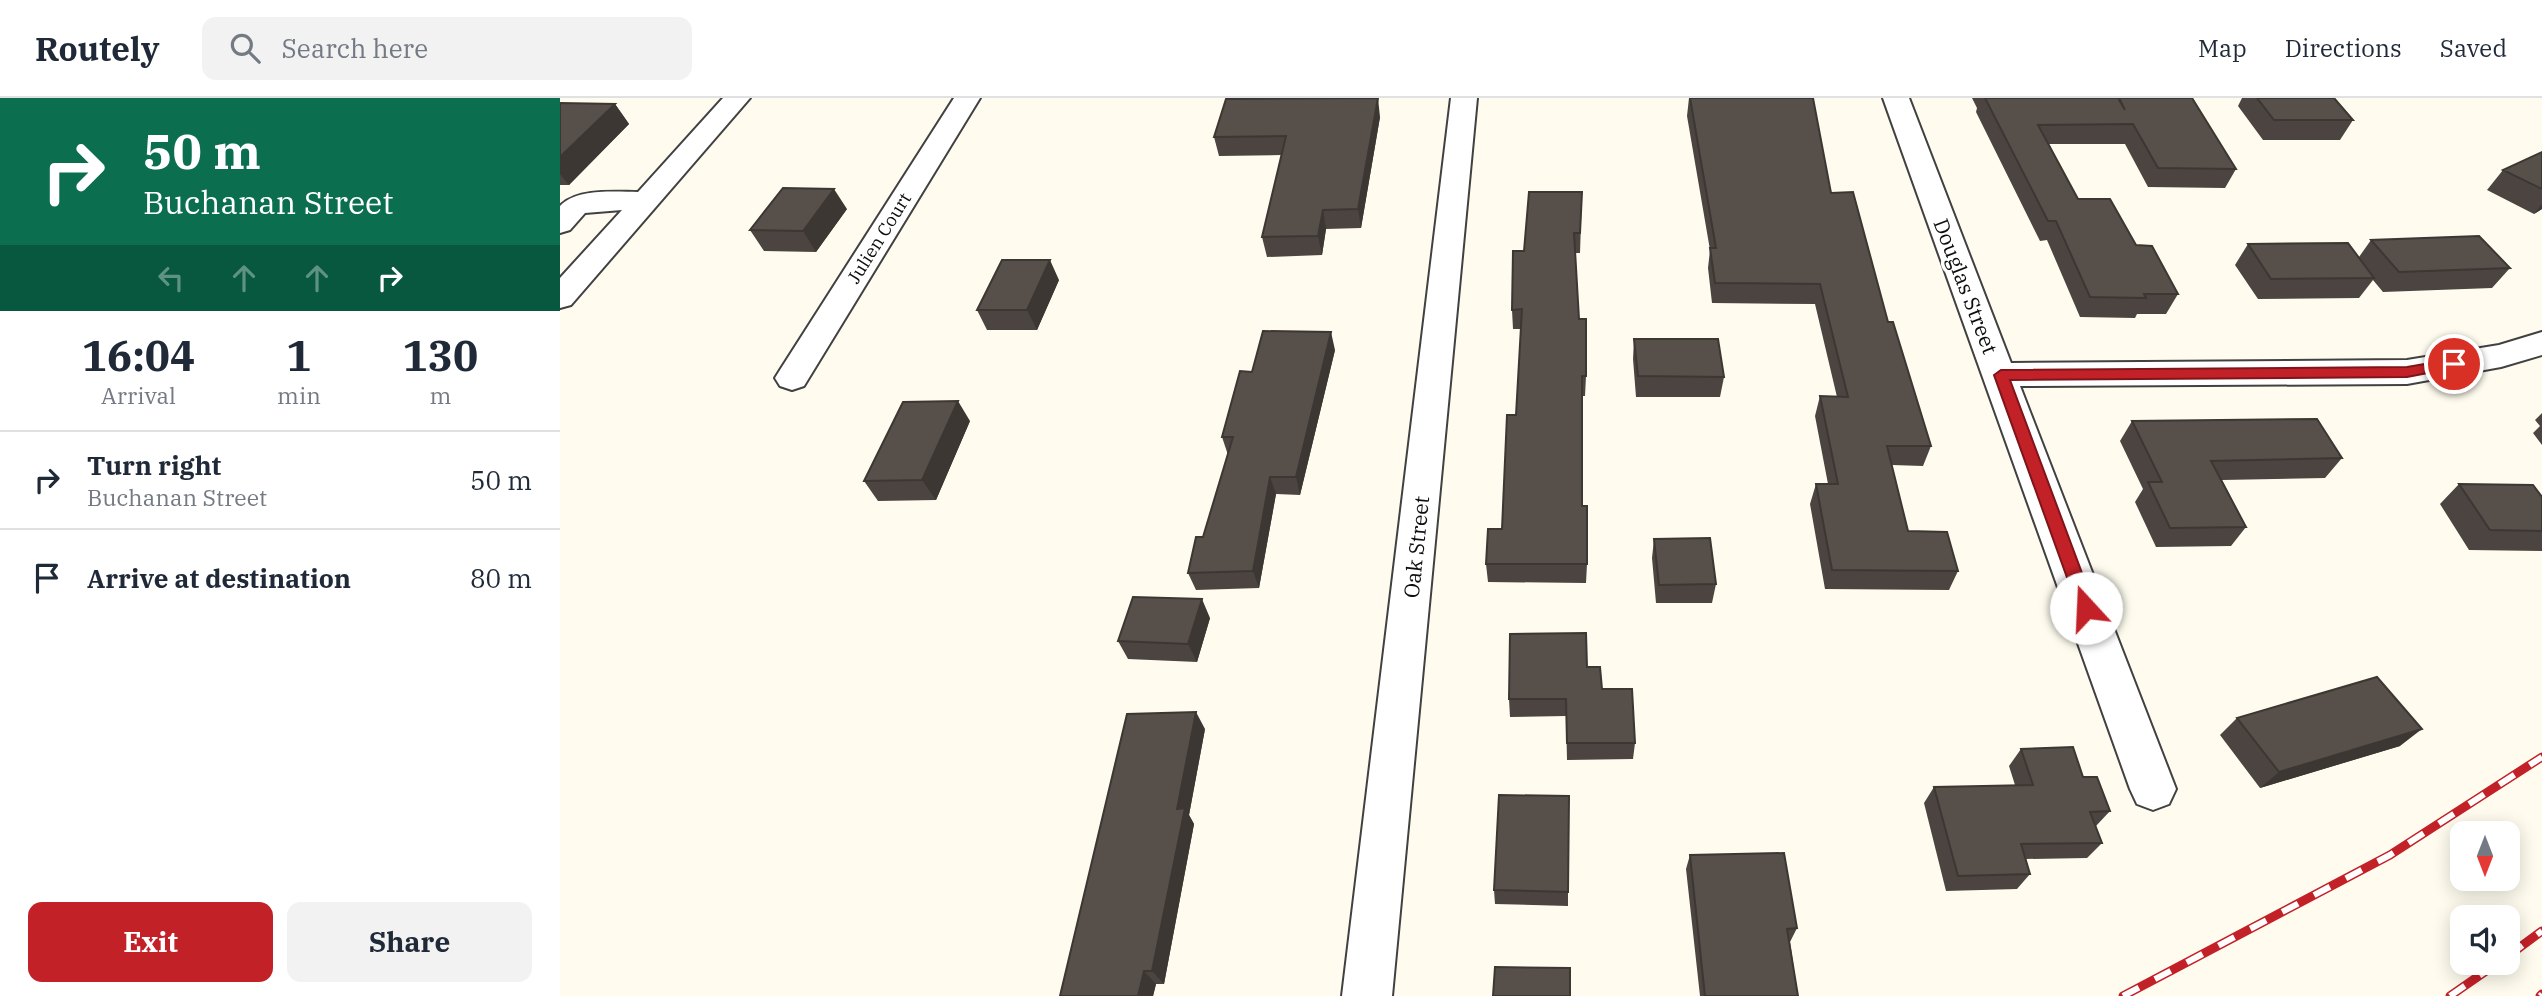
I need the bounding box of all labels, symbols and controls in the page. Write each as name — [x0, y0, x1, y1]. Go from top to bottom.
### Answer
search box — [202, 17, 692, 80]
text: Routely — [35, 27, 160, 70]
icon: search — [226, 29, 264, 67]
text: Search here — [282, 31, 428, 65]
text: Map — [2198, 32, 2247, 64]
text: Directions — [2285, 32, 2402, 64]
text: Saved — [2440, 32, 2507, 64]
text: 50 m — [143, 119, 261, 182]
icon: right — [28, 126, 119, 217]
text: Buchanan Street — [143, 181, 394, 223]
street label: Julien Court — [842, 188, 916, 288]
street label: Douglas Street — [1927, 214, 2005, 358]
icon: left — [152, 259, 190, 297]
icon: ahead — [225, 259, 263, 297]
icon: ahead — [298, 259, 336, 297]
icon: right — [371, 259, 409, 297]
text: 16:04 — [82, 328, 195, 383]
text: 1 — [286, 328, 312, 383]
text: 130 — [403, 328, 478, 383]
pin — [2424, 334, 2484, 394]
icon: arrive — [2435, 345, 2473, 383]
text: Arrival — [101, 380, 176, 410]
text: min — [277, 380, 321, 410]
text: m — [429, 380, 451, 410]
text: Turn right — [87, 448, 221, 482]
icon: right — [28, 461, 66, 499]
text: 50 m — [470, 463, 532, 497]
text: Buchanan Street — [87, 482, 267, 512]
street label: Oak Street — [1397, 494, 1435, 600]
icon: arrive — [28, 559, 66, 597]
text: Arrive at destination — [87, 561, 351, 595]
text: 80 m — [470, 561, 532, 595]
position arrow — [2049, 571, 2123, 645]
north arrow — [2450, 821, 2520, 891]
map controls — [2450, 821, 2520, 975]
button: Exit — [28, 902, 273, 982]
button: Share — [287, 902, 532, 982]
button: sound — [2450, 905, 2520, 975]

